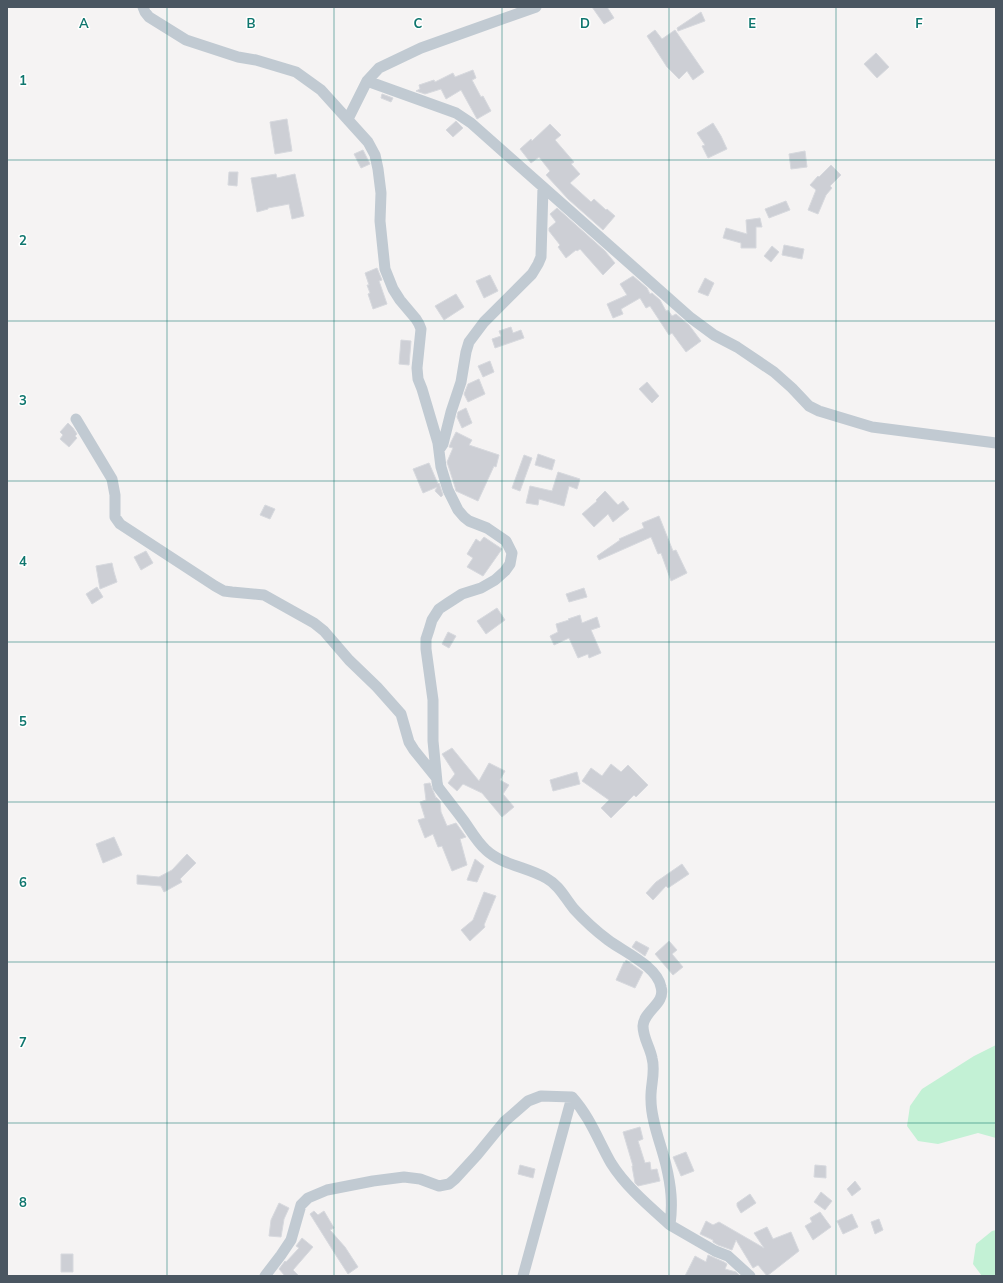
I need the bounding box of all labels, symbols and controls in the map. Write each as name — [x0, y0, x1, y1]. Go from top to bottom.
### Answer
text: A — [79, 15, 89, 31]
text: B — [247, 15, 256, 31]
text: C — [414, 15, 423, 31]
text: D — [580, 15, 590, 31]
text: E — [748, 15, 756, 31]
text: F — [915, 15, 923, 31]
text: 1 — [19, 72, 27, 88]
text: 2 — [19, 232, 27, 248]
text: 3 — [19, 392, 27, 408]
text: 4 — [19, 553, 27, 569]
text: 5 — [19, 713, 27, 729]
text: 6 — [19, 874, 27, 890]
text: 7 — [19, 1034, 27, 1050]
text: 8 — [19, 1194, 27, 1210]

